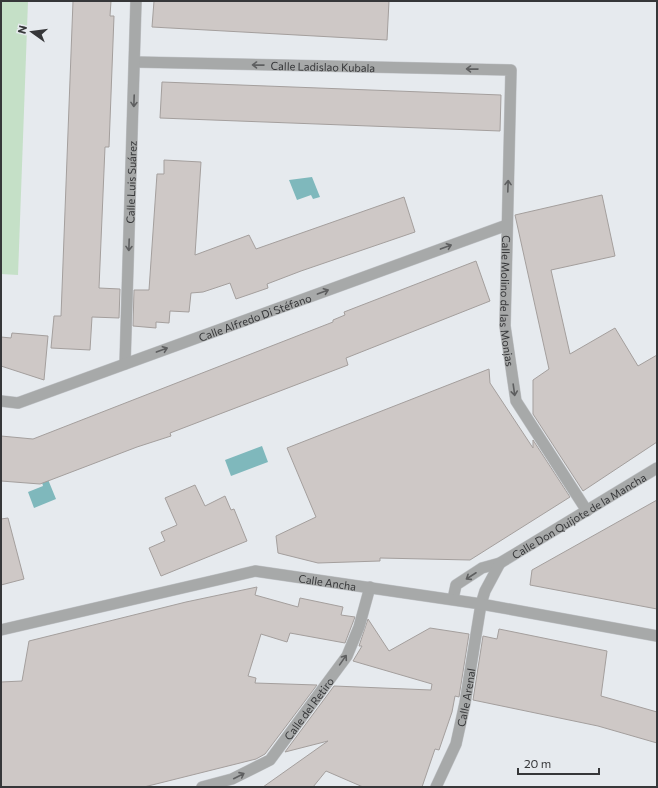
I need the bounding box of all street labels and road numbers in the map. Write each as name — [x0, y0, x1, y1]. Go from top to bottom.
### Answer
street label: Calle Ladislao Kubala — [271, 58, 375, 74]
street label: Calle Luis Suárez — [123, 140, 138, 224]
street label: Calle Molino de las Monjas — [498, 235, 517, 367]
street label: Calle Alfredo Di Stéfano — [196, 290, 313, 343]
street label: Calle Don Quijote de la Mancha — [509, 470, 648, 561]
street label: Calle Ancha — [298, 571, 357, 592]
street label: Calle Arenal — [453, 667, 477, 728]
street label: Calle del Retiro — [281, 674, 336, 742]

